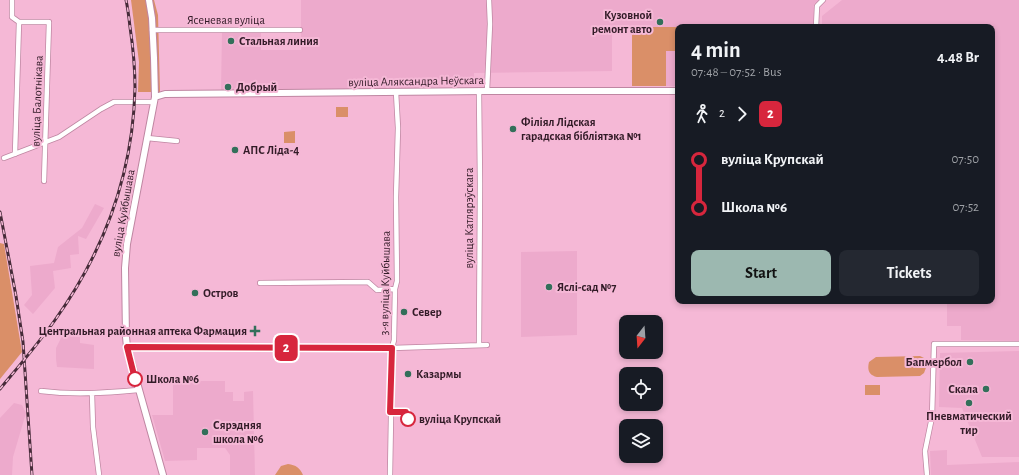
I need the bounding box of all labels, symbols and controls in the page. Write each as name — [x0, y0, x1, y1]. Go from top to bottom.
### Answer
place label: Кузовной ремонт авто — [592, 9, 652, 35]
street label: Ясеневая вуліца — [187, 14, 266, 27]
marker: Кузовной ремонт авто — [655, 17, 665, 27]
place label: Стальная линия — [239, 35, 319, 47]
marker: Стальная линия — [226, 36, 236, 46]
text: 4 min — [691, 39, 741, 61]
text: 4.48 Br — [937, 50, 979, 65]
street label: вуліца Балотнікава — [29, 55, 46, 147]
text: 07:48 – 07:52 · Bus — [691, 66, 781, 79]
street label: вуліца Аляксандра Неўскага — [348, 74, 485, 89]
place label: Добрый — [236, 81, 277, 93]
marker: Добрый — [223, 82, 233, 92]
icon: walk — [691, 103, 713, 125]
icon: forward — [731, 103, 753, 125]
text: 2 — [719, 107, 725, 120]
text: 2 — [767, 107, 774, 121]
place label: Філіял Лідская гарадская бібліятэка №1 — [521, 116, 642, 142]
marker: Філіял Лідская гарадская бібліятэка №1 — [508, 124, 518, 134]
place label: АПС Ліда-4 — [243, 144, 299, 156]
marker: АПС Ліда-4 — [230, 145, 240, 155]
text: вуліца Крупскай — [721, 152, 824, 167]
text: 07:50 — [951, 153, 979, 166]
street label: вуліца Катлярэўскага — [463, 167, 476, 268]
street label: вуліца Куйбышава — [109, 168, 138, 258]
text: Школа №6 — [721, 200, 787, 215]
text: 07:52 — [952, 201, 979, 214]
street label: 3-я вуліца Куйбышава — [378, 230, 393, 336]
button: Start — [691, 250, 831, 296]
button: Tickets — [839, 250, 979, 296]
place label: Яслі-сад №7 — [557, 281, 616, 293]
marker: Яслі-сад №7 — [544, 282, 554, 292]
place label: Остров — [203, 287, 239, 299]
marker: Остров — [190, 288, 200, 298]
place label: Север — [412, 306, 442, 318]
marker: Север — [399, 307, 409, 317]
north arrow — [619, 315, 663, 359]
map controls — [619, 315, 663, 463]
place label: Центральная районная аптека Фармация — [39, 325, 247, 337]
marker: Центральная районная аптека Фармация — [250, 326, 260, 336]
line badge: 2 — [273, 335, 299, 361]
text: 2 — [283, 341, 289, 355]
place label: Бапмербол — [906, 356, 962, 368]
marker: Бапмербол — [965, 357, 975, 367]
button: locate — [619, 367, 663, 411]
place label: Казармы — [416, 368, 461, 380]
marker: Казармы — [403, 369, 413, 379]
marker: Школа №6 — [127, 371, 143, 387]
place label: Школа №6 — [146, 373, 199, 385]
place label: Скала — [948, 383, 978, 395]
marker: Скала — [981, 384, 991, 394]
marker: Пневматический тир — [964, 398, 974, 408]
place label: Пневматический тир — [926, 410, 1012, 436]
marker: вуліца Крупскай — [400, 411, 416, 427]
place label: вуліца Крупскай — [419, 413, 501, 426]
place label: Сярэдняя школа №6 — [213, 419, 264, 445]
button: layers — [619, 419, 663, 463]
marker: Сярэдняя школа №6 — [200, 427, 210, 437]

